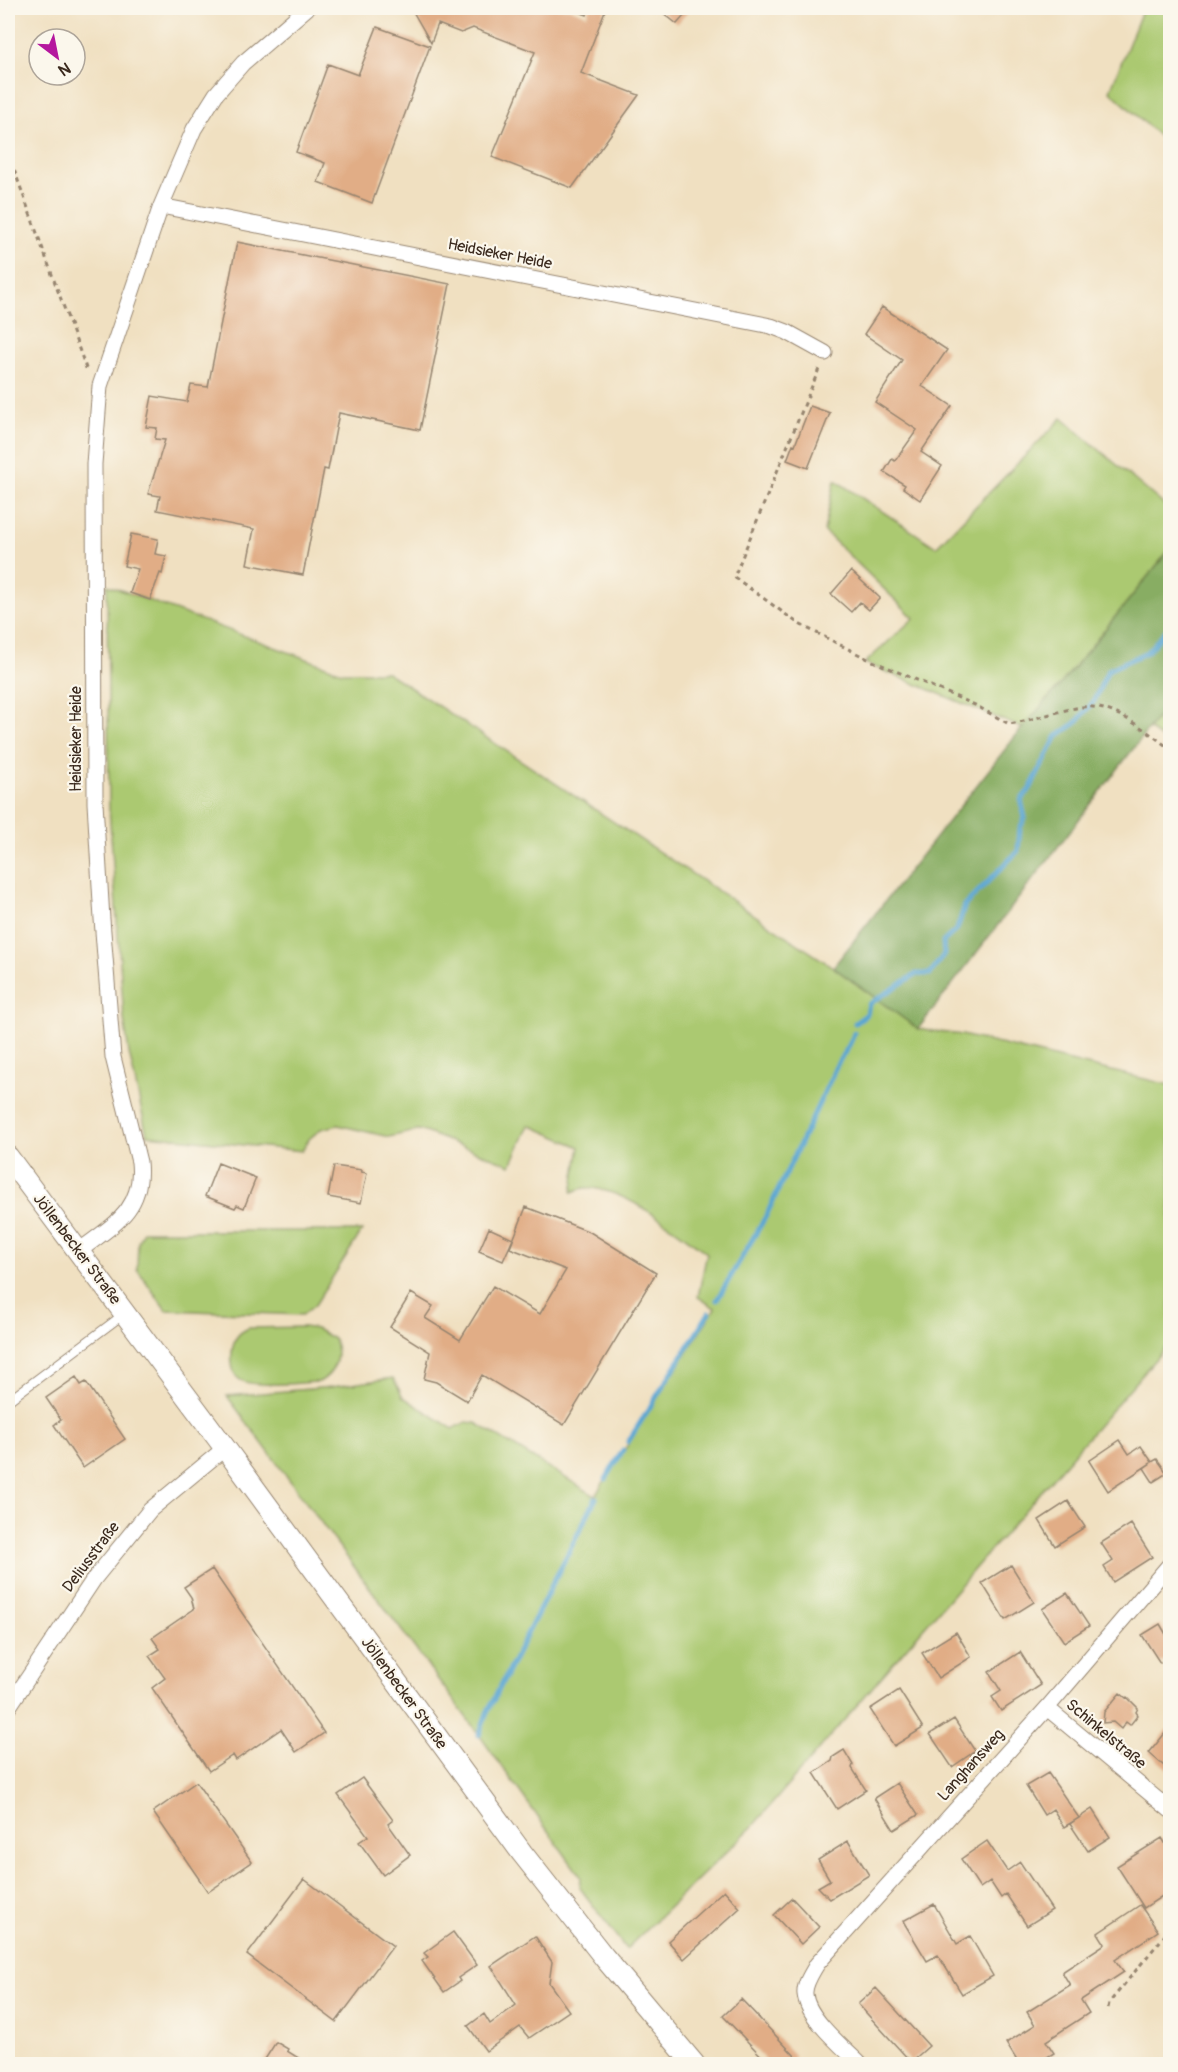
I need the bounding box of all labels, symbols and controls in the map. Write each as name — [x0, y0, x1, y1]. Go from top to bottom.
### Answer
north arrow — [27, 27, 87, 87]
text: N — [54, 58, 74, 80]
street label: Heidsieker Heide — [446, 234, 554, 274]
street label: Heidsieker Heide — [66, 686, 86, 792]
street label: Jöllenbecker Straße — [29, 1190, 125, 1309]
street label: Deliusstraße — [58, 1518, 124, 1596]
street label: Jöllenbecker Straße — [357, 1633, 451, 1753]
street label: Schinkelstraße — [1062, 1695, 1150, 1773]
street label: Langhansweg — [933, 1725, 1009, 1805]

